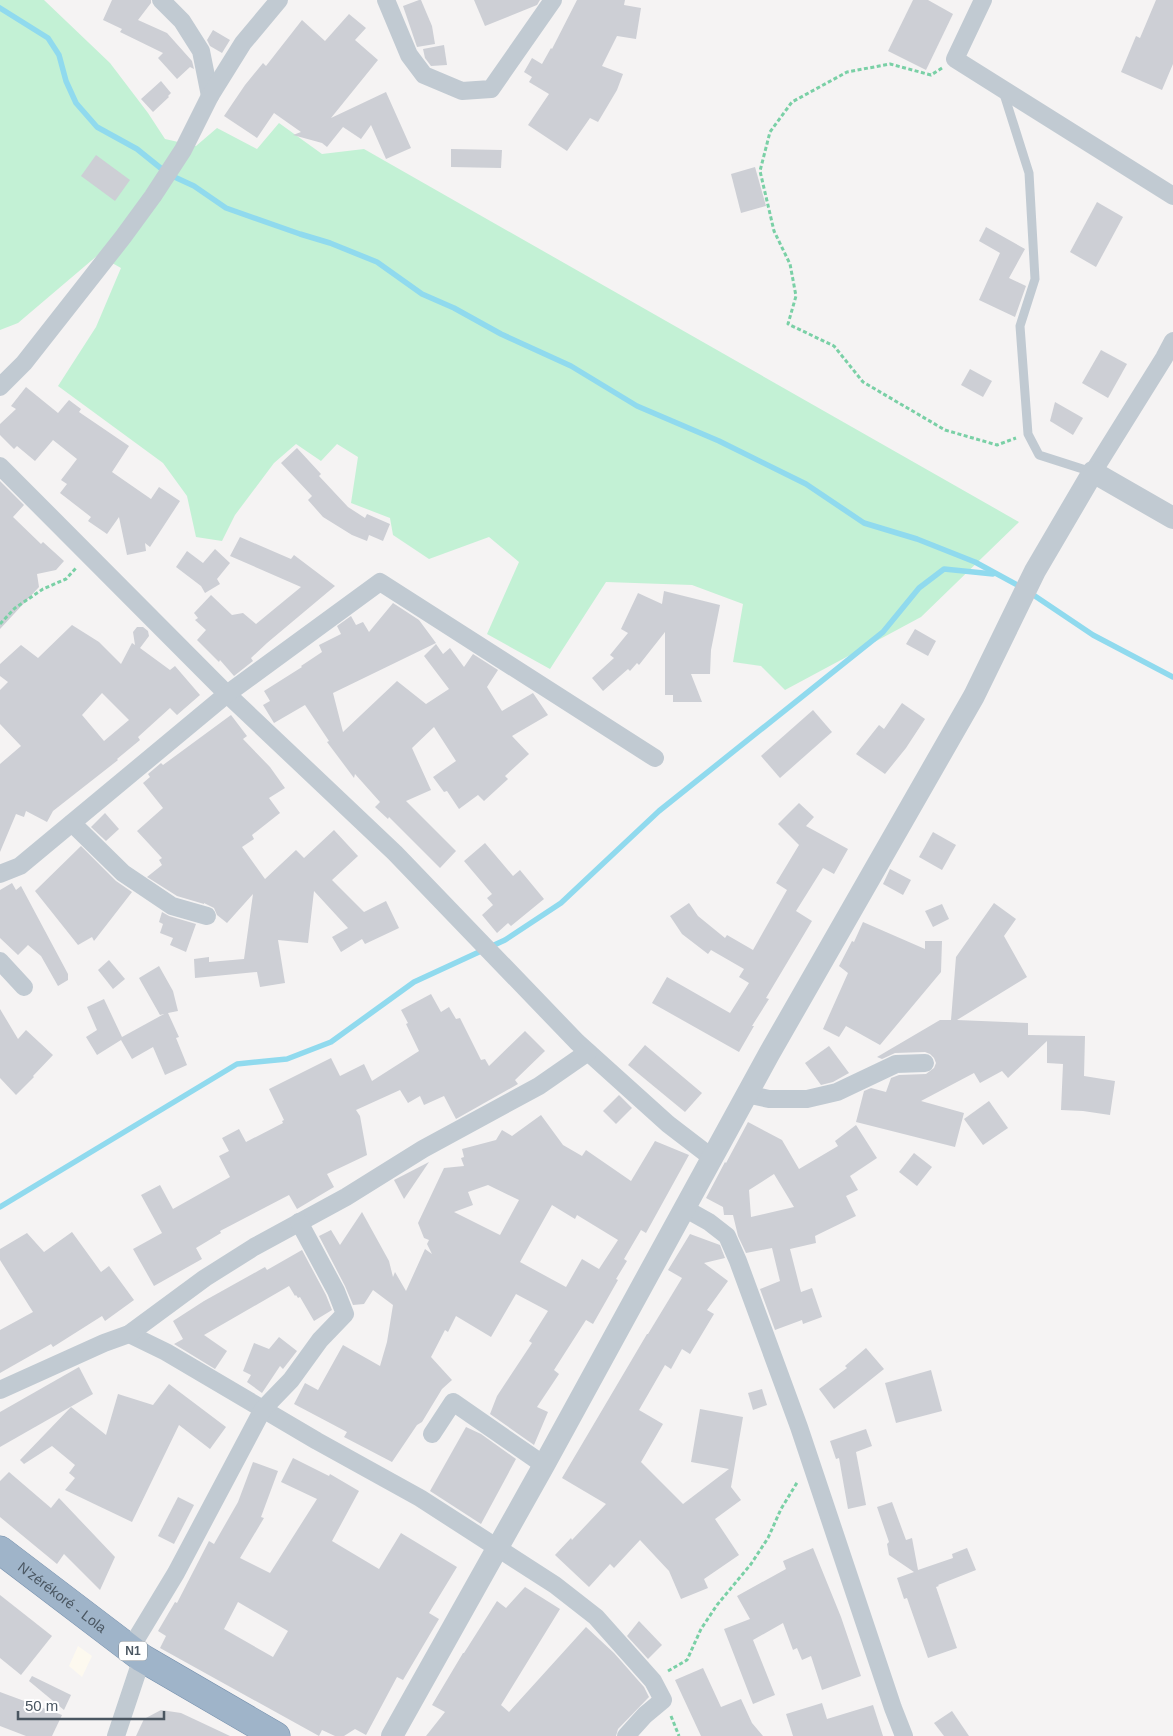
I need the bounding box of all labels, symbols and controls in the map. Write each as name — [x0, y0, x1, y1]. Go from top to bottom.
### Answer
street label: N'zérékoré - Lola — [15, 1559, 109, 1636]
road number: N1 — [119, 1642, 147, 1660]
scale bar — [18, 1688, 164, 1720]
text: 50 m — [25, 1697, 58, 1714]

